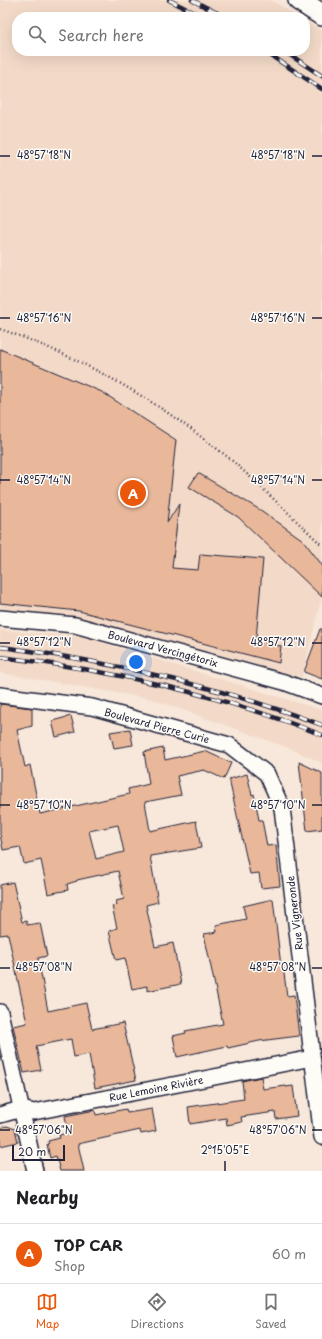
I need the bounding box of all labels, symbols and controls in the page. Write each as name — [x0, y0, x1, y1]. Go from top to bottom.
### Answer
search box — [12, 12, 310, 56]
icon: search — [26, 23, 48, 45]
text: Search here — [58, 23, 144, 46]
text: 48°57'18"N — [17, 147, 71, 162]
text: 48°57'18"N — [251, 147, 305, 162]
text: 48°57'16"N — [17, 310, 72, 325]
text: 48°57'16"N — [251, 310, 306, 325]
text: 48°57'14"N — [17, 472, 71, 487]
text: 48°57'14"N — [251, 472, 305, 487]
pin: A — [120, 478, 146, 508]
street label: Boulevard Vercingétorix — [106, 626, 220, 670]
text: 48°57'12"N — [17, 634, 72, 649]
text: 48°57'12"N — [251, 634, 306, 649]
your location — [126, 652, 146, 672]
street label: Boulevard Pierre Curie — [103, 704, 211, 746]
text: 48°57'10"N — [16, 797, 72, 812]
text: 48°57'10"N — [250, 797, 306, 812]
street label: Rue Vigneronde — [282, 874, 306, 951]
text: 48°57'08"N — [16, 959, 73, 974]
text: 48°57'08"N — [250, 959, 307, 974]
street label: Rue Lemoine Rivière — [108, 1071, 205, 1104]
text: 48°57'06"N — [15, 1122, 73, 1137]
text: 48°57'06"N — [249, 1122, 307, 1137]
text: 2°15'05"E — [201, 1142, 249, 1157]
scale bar — [12, 1143, 65, 1162]
text: 20 m — [18, 1143, 46, 1160]
text: Nearby — [16, 1184, 78, 1210]
text: TOP CAR — [54, 1233, 123, 1256]
text: A — [24, 1244, 34, 1263]
text: 60 m — [272, 1244, 306, 1263]
text: Shop — [54, 1256, 85, 1275]
tab: Map — [36, 1291, 59, 1332]
tab: Directions — [130, 1291, 184, 1332]
tab: Saved — [255, 1291, 286, 1332]

